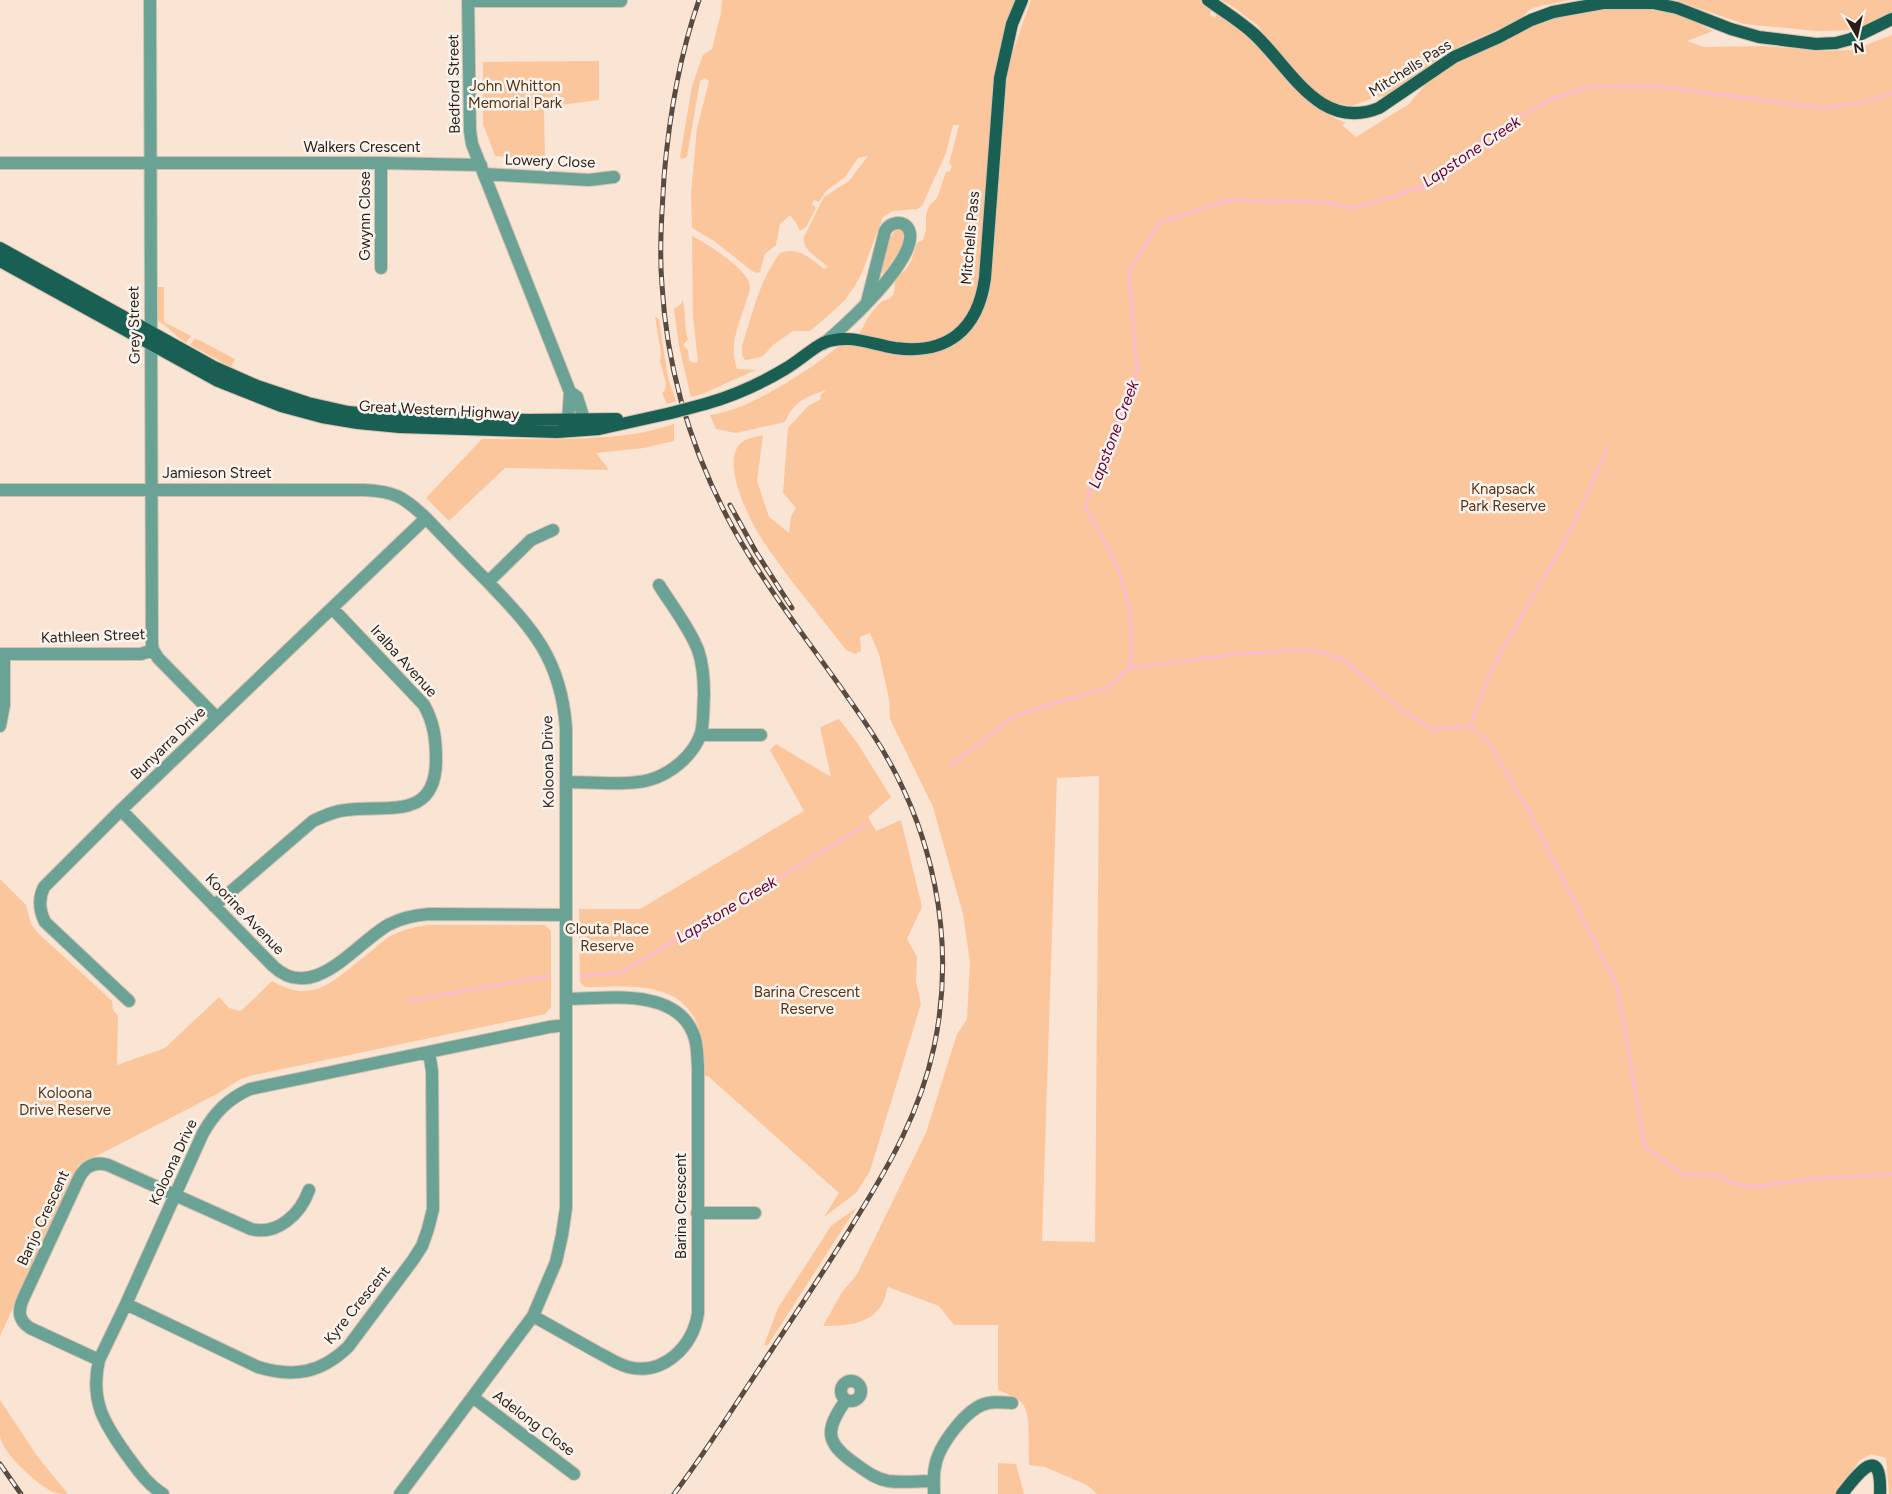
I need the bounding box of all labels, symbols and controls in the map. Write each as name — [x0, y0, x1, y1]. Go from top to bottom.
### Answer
north arrow — [1832, 10, 1882, 60]
street label: Bedford Street — [444, 34, 464, 134]
street label: Mitchells Pass — [1365, 35, 1455, 101]
text: N — [1852, 38, 1866, 57]
park label: John Whitton Memorial Park — [468, 77, 563, 112]
water label: Lapstone Creek — [1419, 111, 1525, 191]
street label: Walkers Crescent — [303, 138, 421, 156]
street label: Lowery Close — [504, 150, 596, 172]
street label: Gwynn Close — [356, 171, 374, 261]
street label: Mitchells Pass — [957, 190, 983, 286]
street label: Grey Street — [124, 285, 144, 364]
water label: Lapstone Creek — [1084, 376, 1143, 491]
street label: Great Western Highway — [358, 397, 520, 423]
street label: Jamieson Street — [162, 464, 272, 482]
park label: Knapsack Park Reserve — [1460, 480, 1546, 515]
street label: Iralba Avenue — [367, 621, 441, 701]
street label: Kathleen Street — [40, 625, 146, 647]
street label: Bunyarra Drive — [127, 703, 209, 783]
street label: Koloona Drive — [538, 715, 558, 809]
street label: Koorine Avenue — [202, 870, 288, 958]
water label: Lapstone Creek — [672, 871, 781, 947]
park label: Clouta Place Reserve — [565, 920, 649, 955]
park label: Barina Crescent Reserve — [754, 983, 861, 1018]
park label: Koloona Drive Reserve — [19, 1084, 111, 1119]
street label: Koloona Drive — [145, 1116, 201, 1208]
street label: Barina Crescent — [672, 1152, 690, 1259]
street label: Banjo Crescent — [13, 1167, 73, 1268]
street label: Kyre Crescent — [320, 1262, 394, 1348]
street label: Adelong Close — [489, 1386, 579, 1460]

